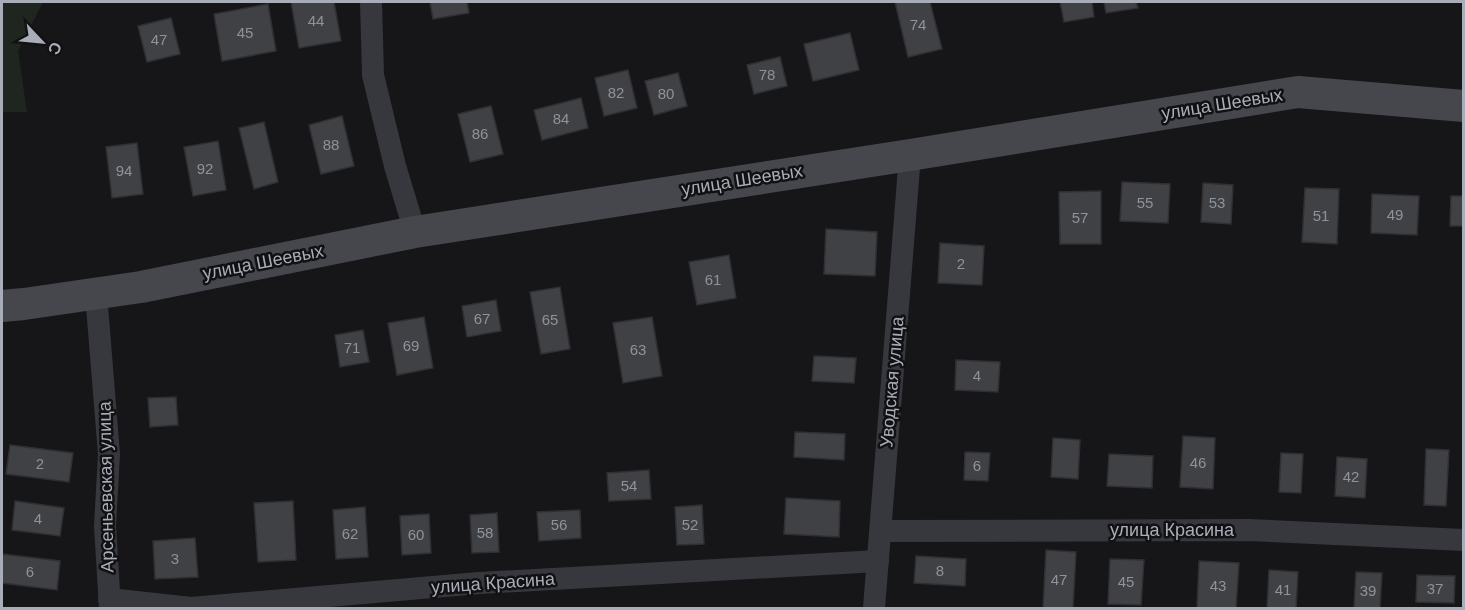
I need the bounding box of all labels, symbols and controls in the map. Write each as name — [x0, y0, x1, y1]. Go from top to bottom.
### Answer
north arrow — [12, 12, 72, 72]
house number: 44 — [308, 12, 324, 29]
house number: 74 — [910, 16, 926, 33]
house number: 45 — [237, 24, 253, 41]
house number: 47 — [151, 31, 167, 48]
text: С — [45, 39, 65, 58]
house number: 78 — [759, 66, 775, 83]
house number: 82 — [608, 84, 624, 101]
house number: 80 — [658, 85, 674, 102]
street label: улица Шеевых — [1160, 85, 1284, 123]
house number: 84 — [553, 110, 569, 127]
house number: 86 — [472, 125, 488, 142]
house number: 88 — [323, 136, 339, 153]
house number: 92 — [197, 160, 213, 177]
street label: улица Шеевых — [680, 161, 804, 199]
house number: 94 — [116, 162, 132, 179]
house number: 55 — [1137, 194, 1153, 211]
house number: 53 — [1209, 194, 1225, 211]
house number: 49 — [1387, 206, 1403, 223]
house number: 51 — [1313, 207, 1329, 224]
house number: 57 — [1072, 209, 1088, 226]
street label: улица Шеевых — [201, 240, 325, 284]
house number: 2 — [957, 255, 965, 272]
house number: 61 — [705, 271, 721, 288]
house number: 67 — [474, 310, 490, 327]
house number: 65 — [542, 311, 558, 328]
street label: Уводская улица — [876, 315, 908, 448]
house number: 69 — [403, 337, 419, 354]
house number: 71 — [344, 339, 360, 356]
house number: 63 — [630, 341, 646, 358]
house number: 4 — [973, 367, 981, 384]
street label: Арсеньевская улица — [94, 400, 117, 573]
house number: 46 — [1190, 454, 1206, 471]
house number: 2 — [36, 455, 44, 472]
house number: 6 — [973, 457, 981, 474]
house number: 42 — [1343, 468, 1359, 485]
house number: 54 — [621, 477, 637, 494]
house number: 4 — [34, 510, 42, 527]
house number: 56 — [551, 516, 567, 533]
house number: 52 — [682, 516, 698, 533]
street label: улица Красина — [1110, 520, 1235, 540]
house number: 58 — [477, 524, 493, 541]
house number: 62 — [342, 525, 358, 542]
house number: 60 — [408, 526, 424, 543]
house number: 3 — [171, 550, 179, 567]
house number: 8 — [936, 562, 944, 579]
house number: 6 — [26, 563, 34, 580]
street label: улица Красина — [430, 569, 557, 597]
house number: 47 — [1051, 571, 1067, 588]
house number: 45 — [1118, 573, 1134, 590]
house number: 43 — [1210, 577, 1226, 594]
house number: 37 — [1427, 580, 1443, 597]
house number: 41 — [1275, 581, 1291, 598]
house number: 39 — [1360, 582, 1376, 599]

